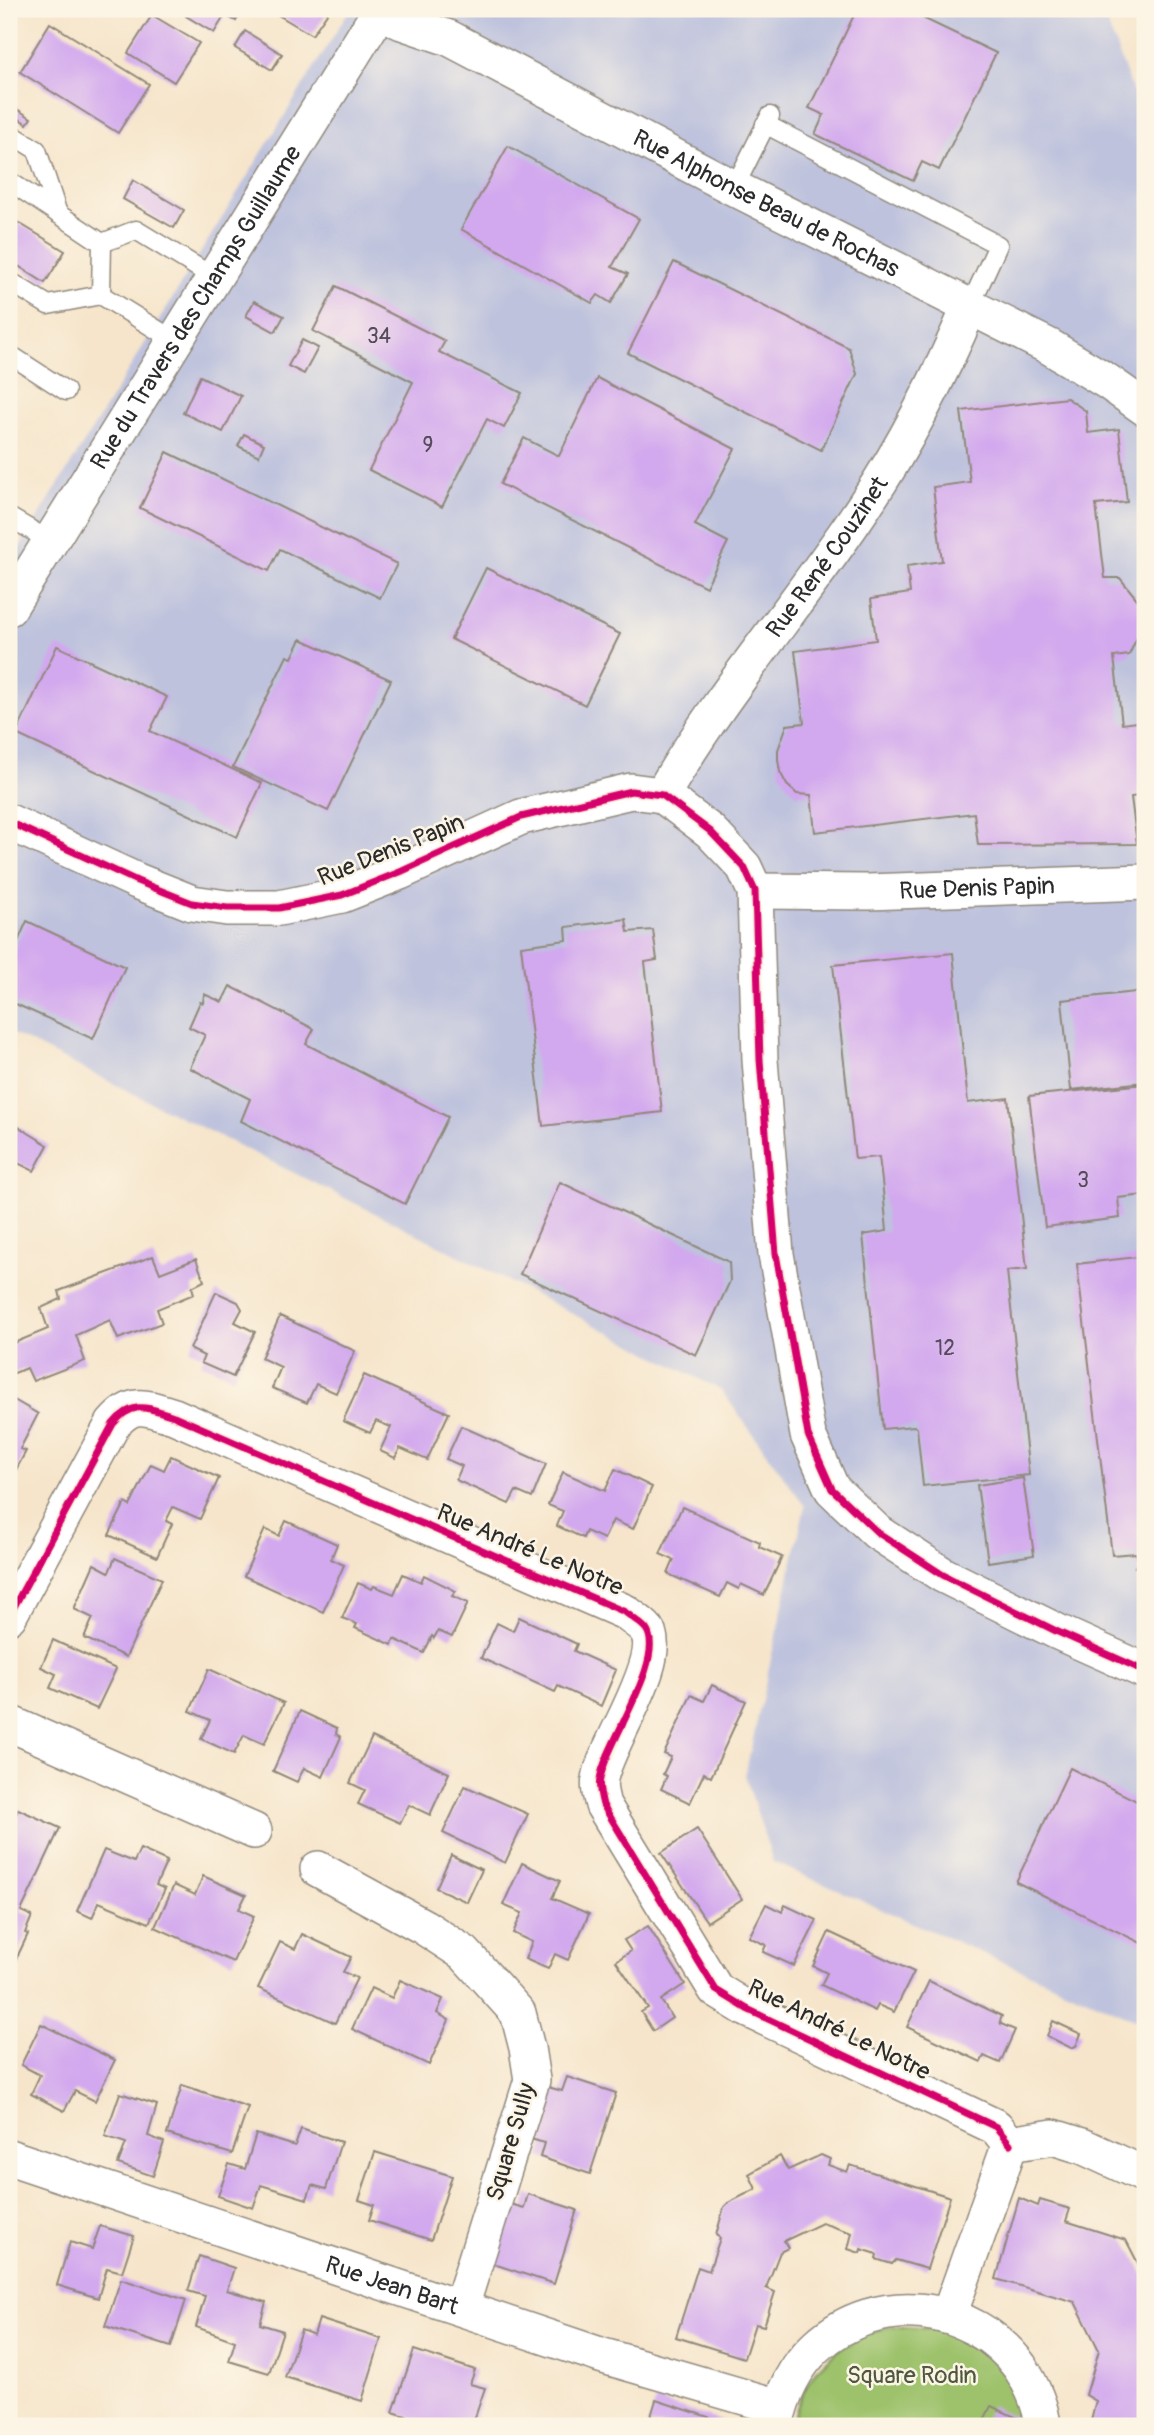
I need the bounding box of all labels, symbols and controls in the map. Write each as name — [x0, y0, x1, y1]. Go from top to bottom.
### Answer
street label: Rue Alphonse Beau de Rochas — [628, 123, 904, 283]
street label: Rue du Travers des Champs Guillaume — [84, 140, 307, 475]
house number: 34 — [367, 323, 391, 350]
house number: 9 — [423, 432, 433, 459]
street label: Rue René Couzinet — [760, 470, 894, 643]
street label: Rue Denis Papin — [313, 807, 469, 893]
street label: Rue Denis Papin — [899, 871, 1055, 905]
house number: 3 — [1077, 1167, 1089, 1194]
house number: 12 — [935, 1335, 955, 1362]
street label: Rue André Le Notre — [432, 1498, 628, 1602]
street label: Rue André Le Notre — [743, 1973, 935, 2087]
street label: Square Sully — [480, 2080, 542, 2204]
street label: Rue Jean Bart — [322, 2250, 463, 2321]
park label: Square Rodin — [847, 2361, 977, 2390]

